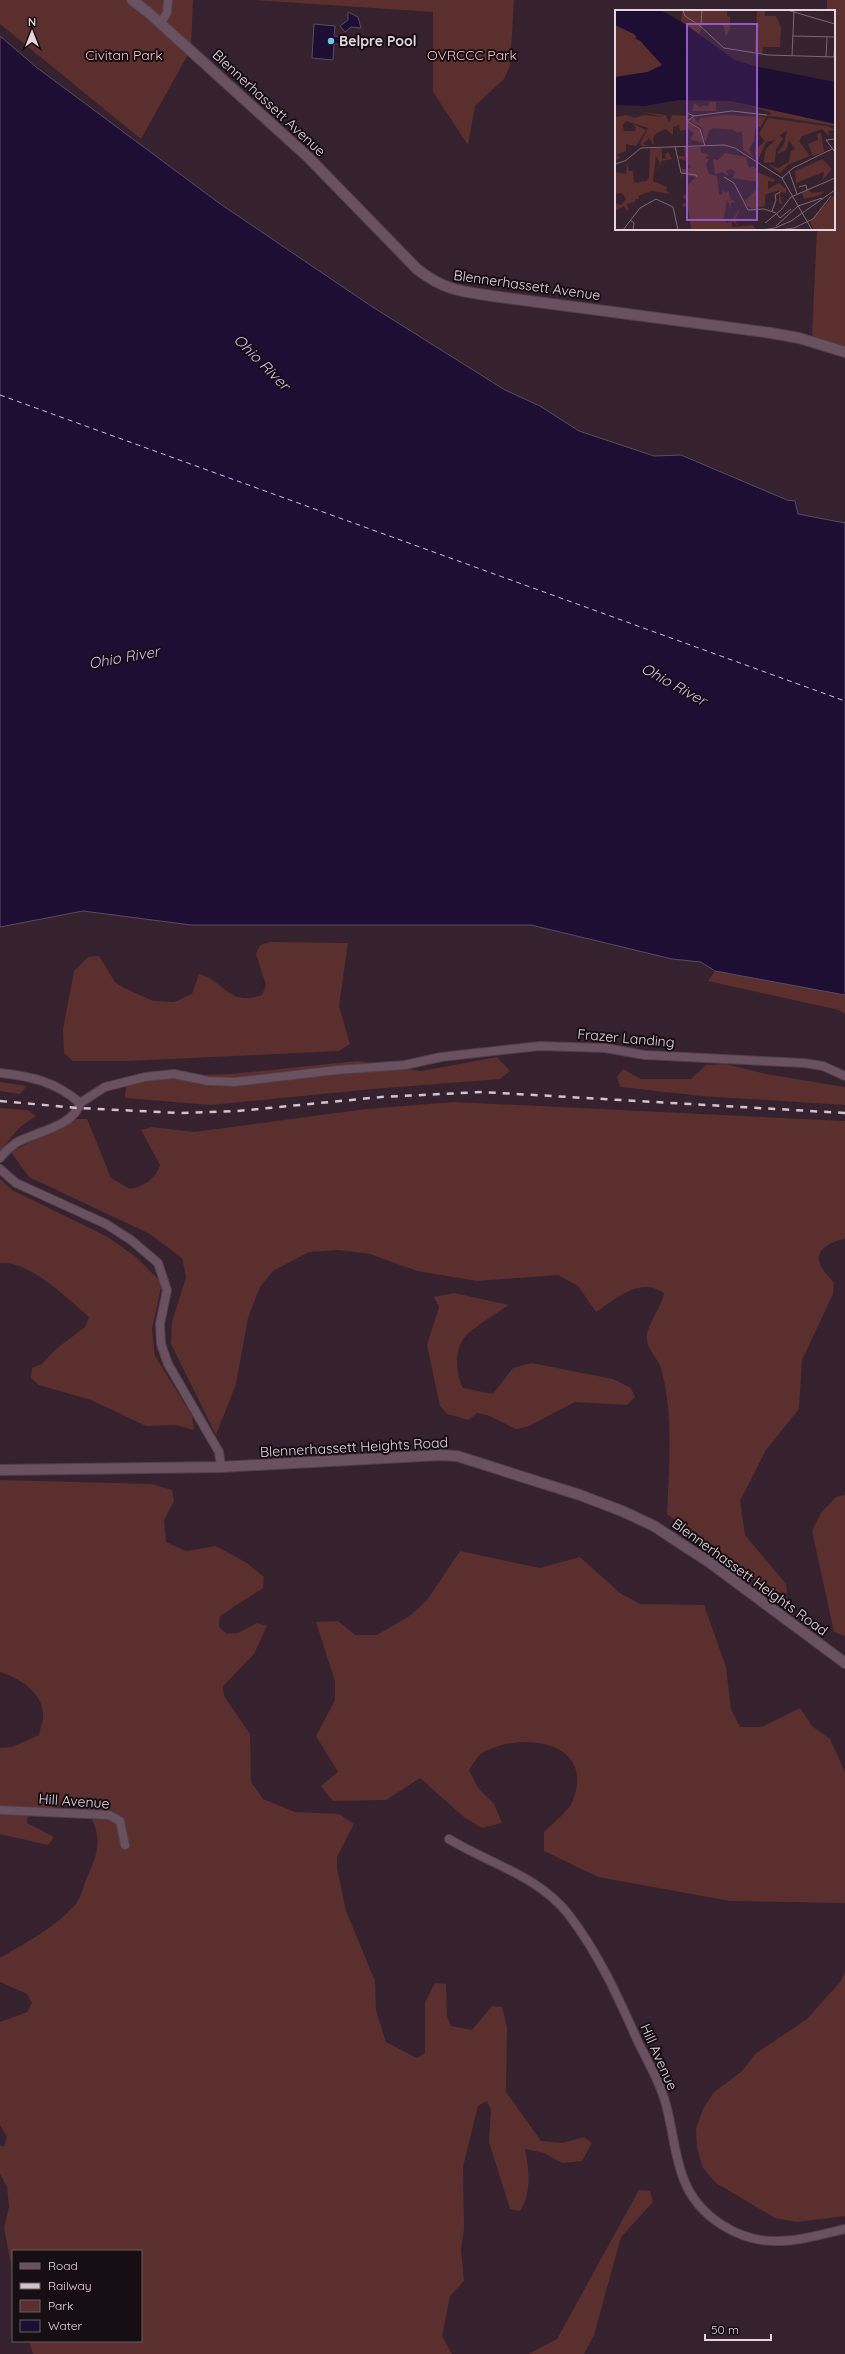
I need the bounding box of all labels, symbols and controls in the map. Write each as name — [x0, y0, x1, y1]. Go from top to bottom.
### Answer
inset map — [615, 10, 835, 230]
north arrow — [12, 12, 52, 52]
text: N — [28, 15, 36, 29]
place label: Belpre Pool — [339, 32, 417, 50]
marker: Belpre Pool — [326, 36, 336, 46]
park label: Civitan Park — [85, 46, 163, 64]
street label: Blennerhassett Avenue — [209, 46, 329, 160]
park label: OVRCCC Park — [427, 46, 517, 64]
street label: Blennerhassett Avenue — [452, 266, 602, 304]
water label: Ohio River — [230, 330, 296, 396]
water label: Ohio River — [87, 641, 163, 673]
water label: Ohio River — [638, 658, 712, 711]
street label: Frazer Landing — [577, 1025, 675, 1051]
street label: Blennerhassett Heights Road — [260, 1433, 448, 1461]
street label: Blennerhassett Heights Road — [669, 1514, 831, 1640]
street label: Hill Avenue — [38, 1790, 110, 1812]
street label: Hill Avenue — [636, 2021, 682, 2093]
legend — [12, 2250, 142, 2342]
text: Road — [48, 2258, 78, 2273]
text: Railway — [48, 2278, 92, 2293]
text: Park — [48, 2298, 73, 2313]
scale bar — [705, 2316, 771, 2342]
text: Water — [48, 2318, 83, 2333]
text: 50 m — [711, 2322, 739, 2337]

